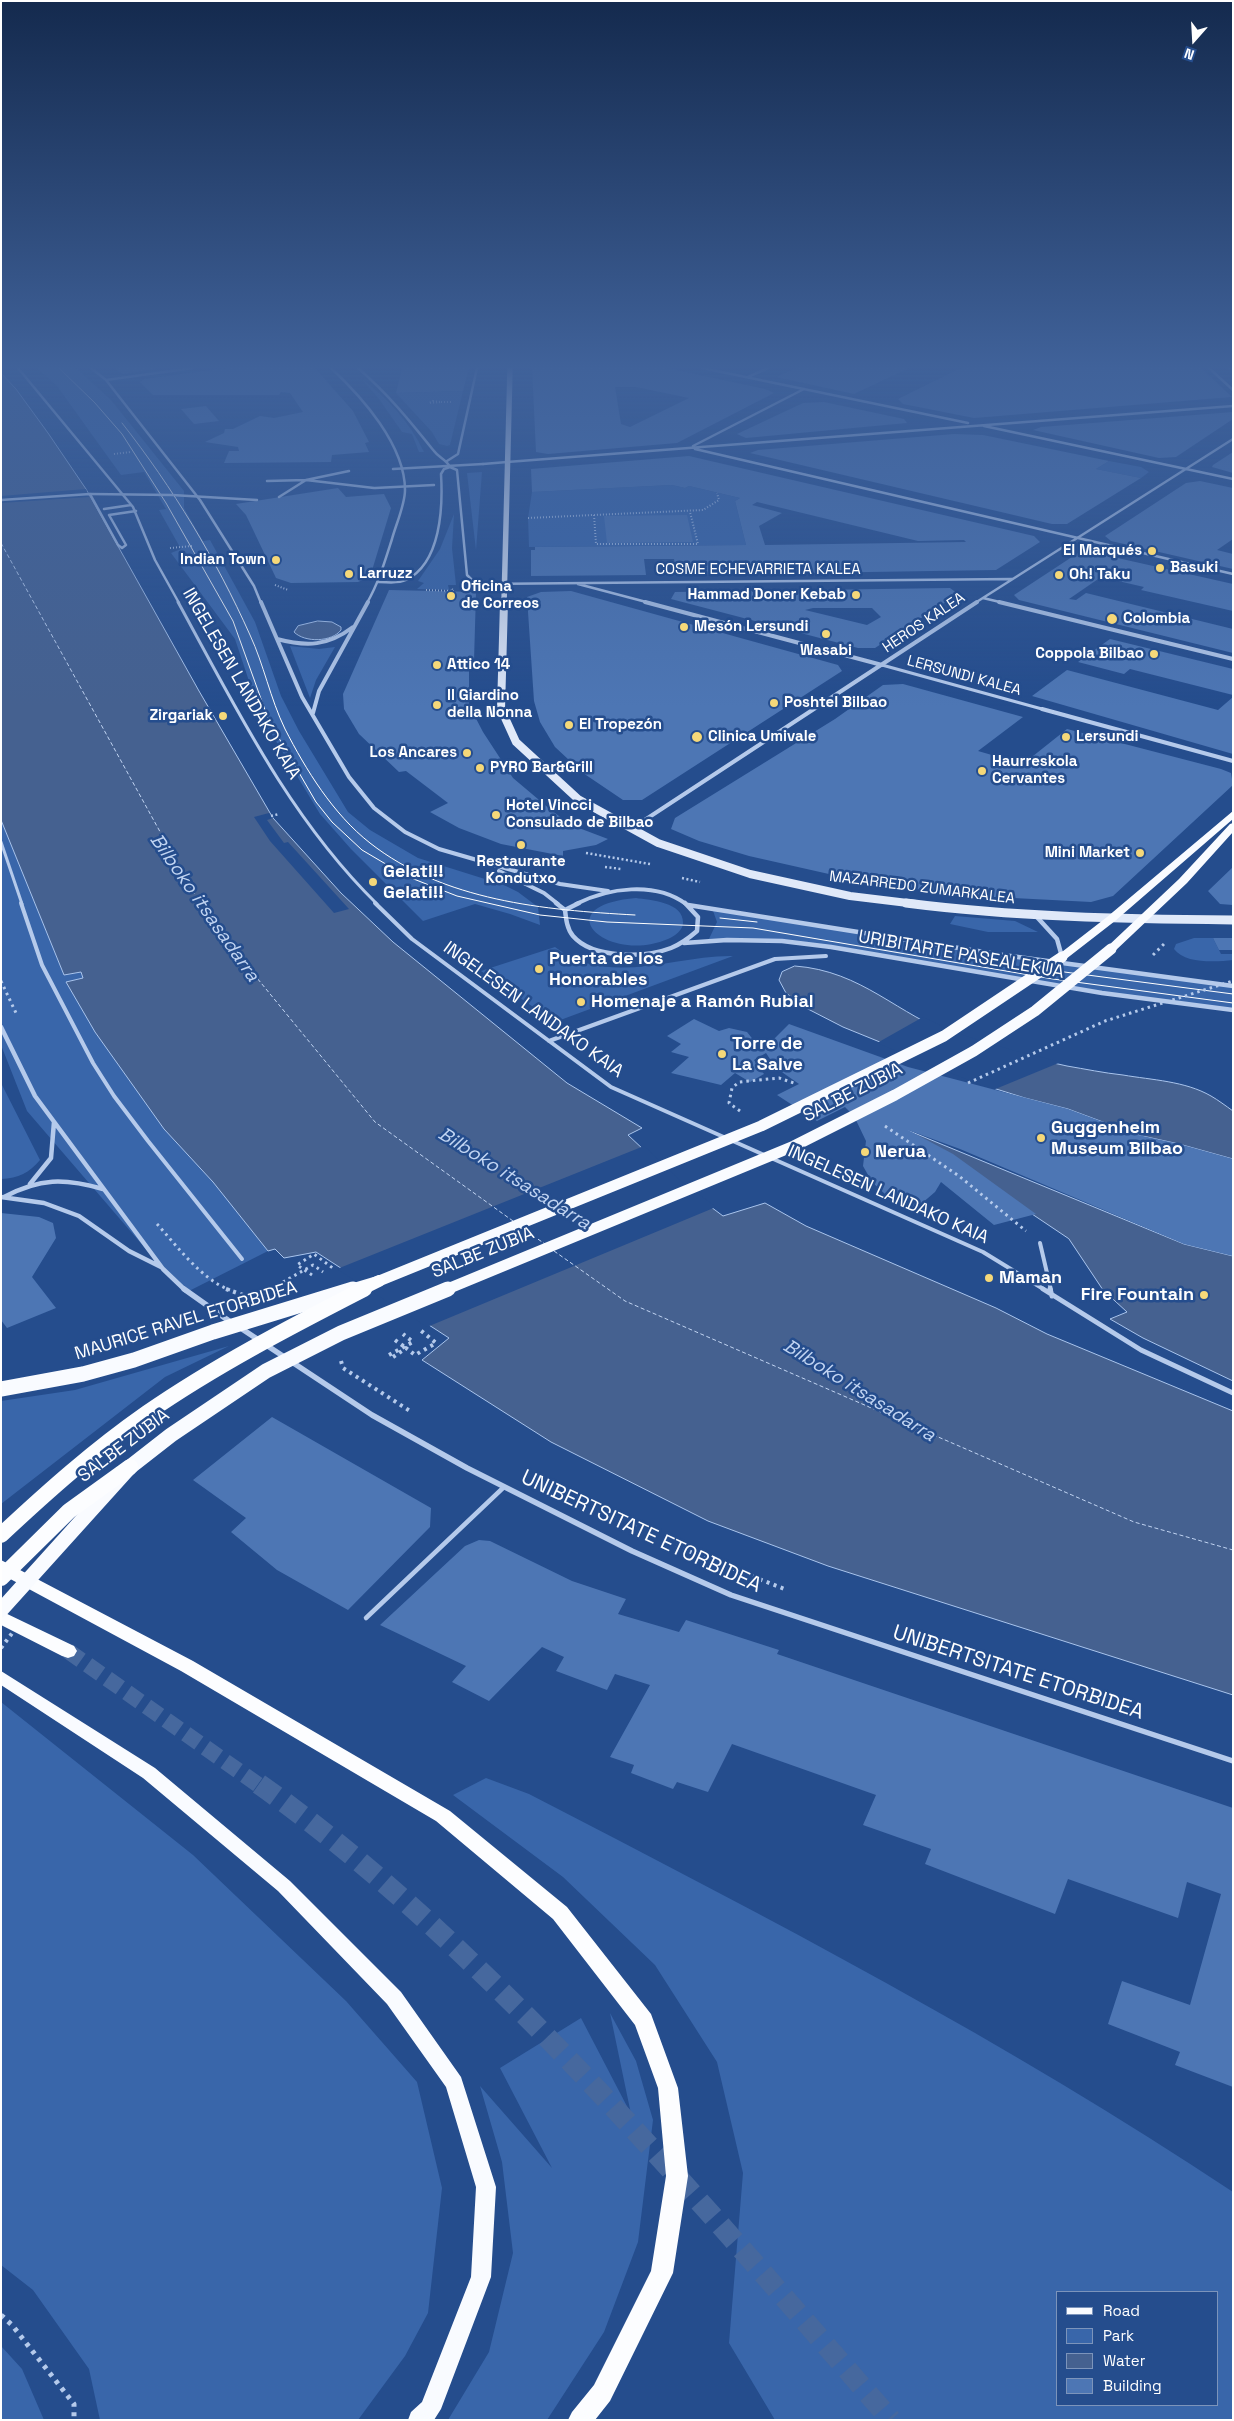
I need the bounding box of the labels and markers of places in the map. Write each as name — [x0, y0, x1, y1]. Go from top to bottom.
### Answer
place label: El Marqués — [1063, 542, 1142, 560]
marker: El Marqués — [1146, 545, 1158, 557]
place label: Indian Town — [180, 551, 266, 569]
marker: Indian Town — [270, 554, 282, 566]
place label: Basuki — [1170, 559, 1218, 577]
marker: Basuki — [1154, 562, 1166, 574]
place label: Larruzz — [359, 565, 412, 583]
place label: Oh! Taku — [1069, 566, 1131, 584]
marker: Larruzz — [343, 568, 355, 580]
marker: Oh! Taku — [1053, 569, 1065, 581]
place label: Oficina de Correos — [461, 578, 539, 613]
place label: Hammad Doner Kebab — [688, 586, 846, 604]
marker: Hammad Doner Kebab — [850, 589, 862, 601]
marker: Oficina de Correos — [445, 590, 457, 602]
place label: Colombia — [1123, 610, 1190, 628]
marker: Colombia — [1105, 612, 1119, 626]
place label: Mesón Lersundi — [694, 618, 808, 636]
marker: Mesón Lersundi — [678, 621, 690, 633]
marker: Wasabi — [820, 628, 832, 640]
place label: Wasabi — [800, 642, 852, 660]
place label: Coppola Bilbao — [1035, 645, 1144, 663]
marker: Coppola Bilbao — [1148, 648, 1160, 660]
place label: Attico 14 — [447, 656, 510, 674]
marker: Attico 14 — [431, 659, 443, 671]
place label: Il Giardino della Nonna — [447, 687, 532, 722]
place label: Poshtel Bilbao — [784, 694, 887, 712]
marker: Poshtel Bilbao — [768, 697, 780, 709]
marker: Il Giardino della Nonna — [431, 699, 443, 711]
place label: Zirgariak — [149, 707, 213, 725]
marker: Zirgariak — [217, 710, 229, 722]
place label: El Tropezón — [579, 716, 662, 734]
marker: El Tropezón — [563, 719, 575, 731]
place label: Clinica Umivale — [708, 728, 816, 746]
place label: Lersundi — [1076, 728, 1138, 746]
marker: Clinica Umivale — [690, 730, 704, 744]
marker: Lersundi — [1060, 731, 1072, 743]
place label: Los Ancares — [370, 744, 457, 762]
marker: Los Ancares — [461, 747, 473, 759]
place label: Haurreskola Cervantes — [992, 753, 1078, 788]
place label: PYRO Bar&Grill — [490, 759, 593, 777]
marker: PYRO Bar&Grill — [474, 762, 486, 774]
marker: Haurreskola Cervantes — [976, 765, 988, 777]
place label: Hotel Vincci Consulado de Bilbao — [506, 797, 653, 832]
marker: Hotel Vincci Consulado de Bilbao — [490, 809, 502, 821]
marker: Restaurante Kondutxo — [515, 839, 527, 851]
place label: Mini Market — [1045, 844, 1130, 862]
marker: Mini Market — [1134, 847, 1146, 859]
place label: Restaurante Kondutxo — [476, 853, 566, 888]
place label: Gelati!! Gelati!! — [383, 861, 444, 904]
marker: Gelati!! Gelati!! — [367, 876, 379, 888]
place label: Puerta de los Honorables — [549, 948, 663, 991]
marker: Puerta de los Honorables — [533, 963, 545, 975]
place label: Homenaje a Ramón Rubial — [591, 991, 814, 1013]
marker: Homenaje a Ramón Rubial — [575, 996, 587, 1008]
place label: Torre de La Salve — [732, 1033, 803, 1076]
marker: Torre de La Salve — [716, 1048, 728, 1060]
place label: Guggenheim Museum Bilbao — [1051, 1117, 1183, 1160]
marker: Guggenheim Museum Bilbao — [1035, 1132, 1047, 1144]
place label: Nerua — [875, 1141, 926, 1163]
marker: Nerua — [859, 1146, 871, 1158]
place label: Maman — [999, 1267, 1062, 1289]
marker: Maman — [983, 1272, 995, 1284]
place label: Fire Fountain — [1081, 1284, 1194, 1306]
marker: Fire Fountain — [1198, 1289, 1210, 1301]

